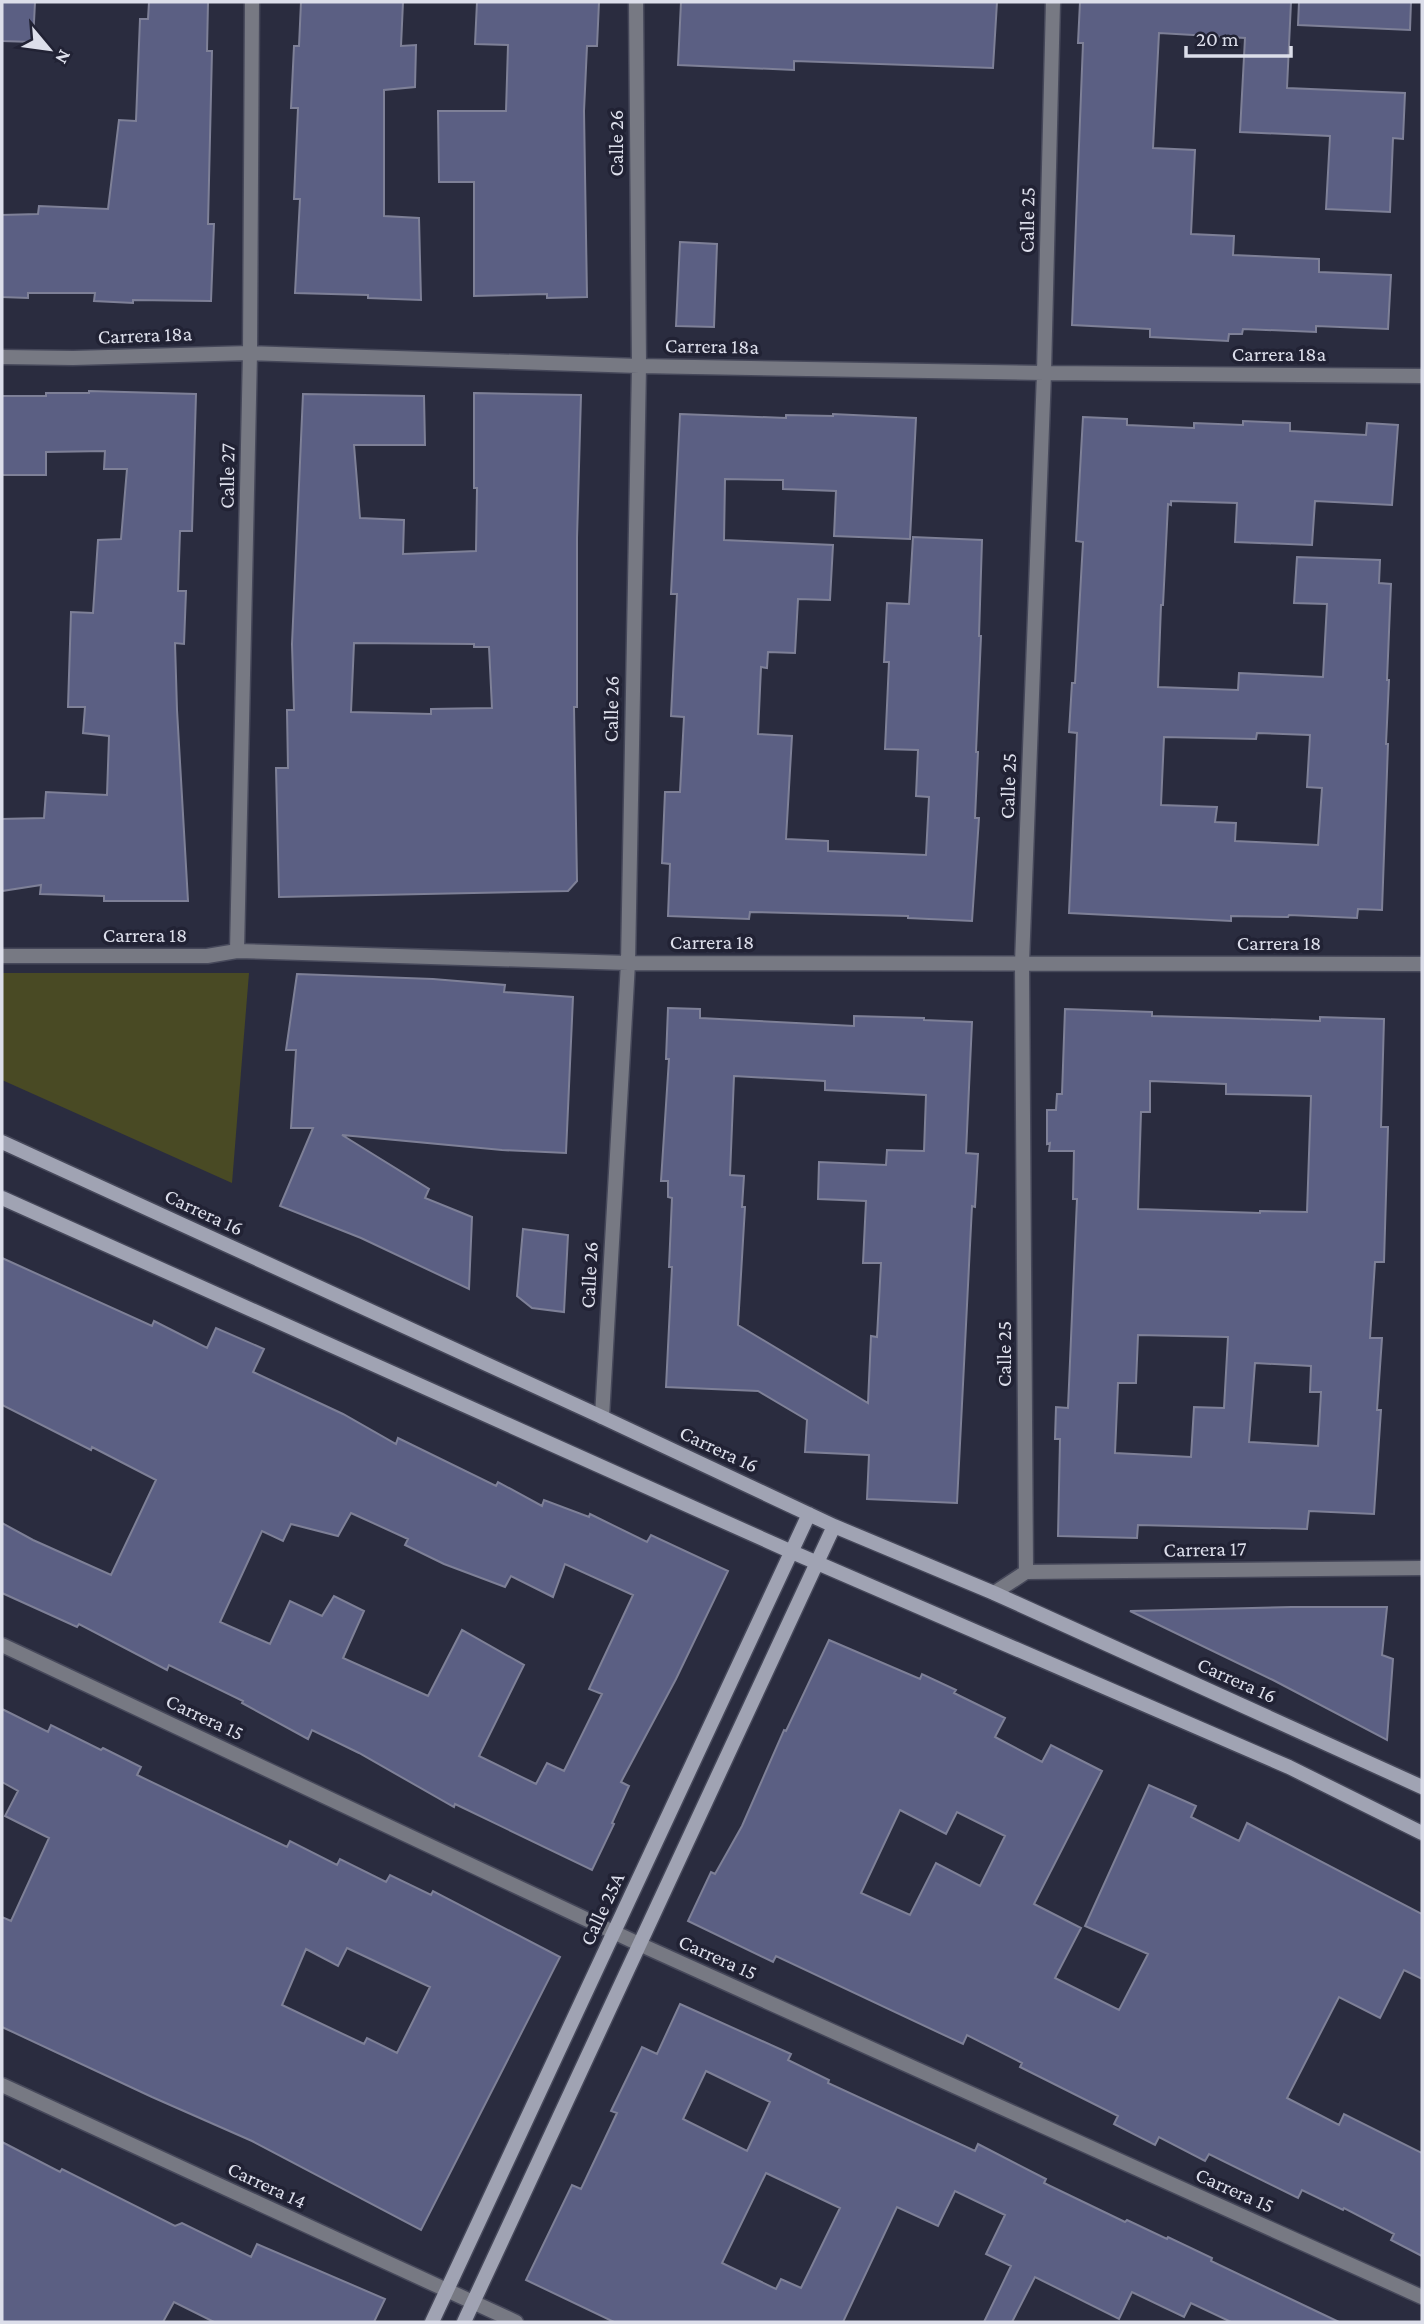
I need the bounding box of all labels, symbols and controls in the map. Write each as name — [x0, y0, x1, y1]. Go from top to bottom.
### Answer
north arrow — [14, 14, 84, 84]
scale bar — [1186, 14, 1291, 58]
text: 20 m — [1196, 27, 1239, 51]
text: N — [51, 46, 76, 68]
street label: Calle 26 — [604, 110, 628, 176]
street label: Calle 25 — [1014, 187, 1040, 253]
street label: Carrera 18a — [97, 321, 193, 349]
street label: Carrera 18a — [665, 333, 760, 359]
street label: Carrera 18a — [1232, 342, 1326, 366]
street label: Calle 27 — [214, 443, 240, 509]
street label: Calle 26 — [598, 675, 624, 743]
street label: Calle 25 — [995, 753, 1021, 819]
street label: Carrera 18 — [103, 923, 187, 947]
street label: Carrera 18 — [670, 930, 754, 954]
street label: Carrera 18 — [1237, 931, 1321, 955]
street label: Carrera 16 — [161, 1183, 247, 1241]
street label: Calle 26 — [575, 1241, 603, 1309]
street label: Calle 25 — [992, 1321, 1016, 1387]
street label: Carrera 16 — [676, 1420, 762, 1478]
street label: Carrera 17 — [1163, 1536, 1247, 1562]
street label: Carrera 16 — [1194, 1652, 1280, 1708]
street label: Carrera 15 — [162, 1689, 248, 1745]
street label: Calle 25A — [575, 1869, 629, 1949]
street label: Carrera 15 — [675, 1929, 761, 1985]
street label: Carrera 14 — [224, 2156, 310, 2214]
street label: Carrera 15 — [1192, 2162, 1278, 2218]

